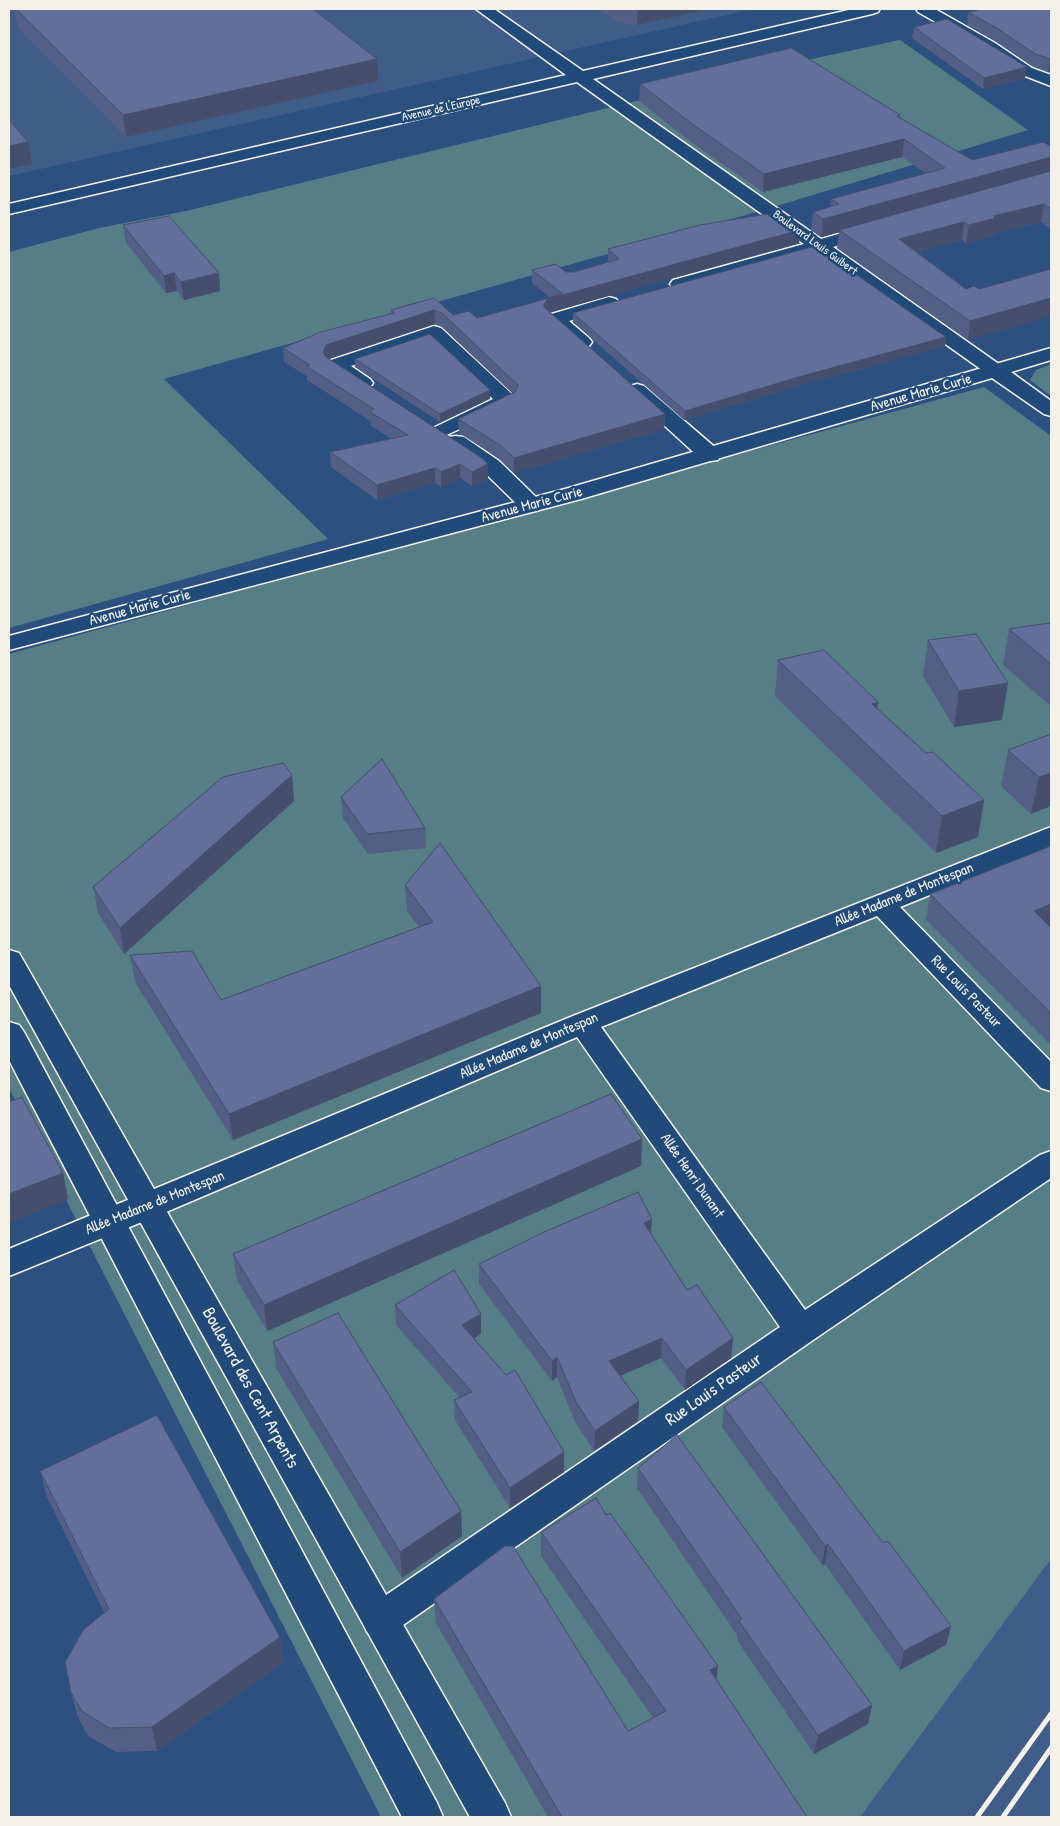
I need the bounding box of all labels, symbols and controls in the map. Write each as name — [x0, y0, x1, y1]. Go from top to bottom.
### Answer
street label: Avenue de l'Europe — [400, 93, 482, 125]
street label: Boulevard Louis Guibert — [770, 207, 860, 279]
street label: Avenue Marie Curie — [868, 370, 974, 416]
street label: Avenue Marie Curie — [479, 483, 585, 527]
street label: Avenue Marie Curie — [87, 586, 193, 630]
street label: Allée Madame de Montespan — [832, 859, 976, 931]
street label: Rue Louis Pasteur — [927, 952, 1005, 1032]
street label: Allée Madame de Montespan — [457, 1009, 601, 1083]
street label: Allée Henri Dunant — [656, 1130, 728, 1222]
street label: Allée Madame de Montespan — [83, 1167, 227, 1239]
street label: Boulevard des Cent Arpents — [197, 1304, 303, 1472]
street label: Rue Louis Pasteur — [661, 1349, 767, 1431]

